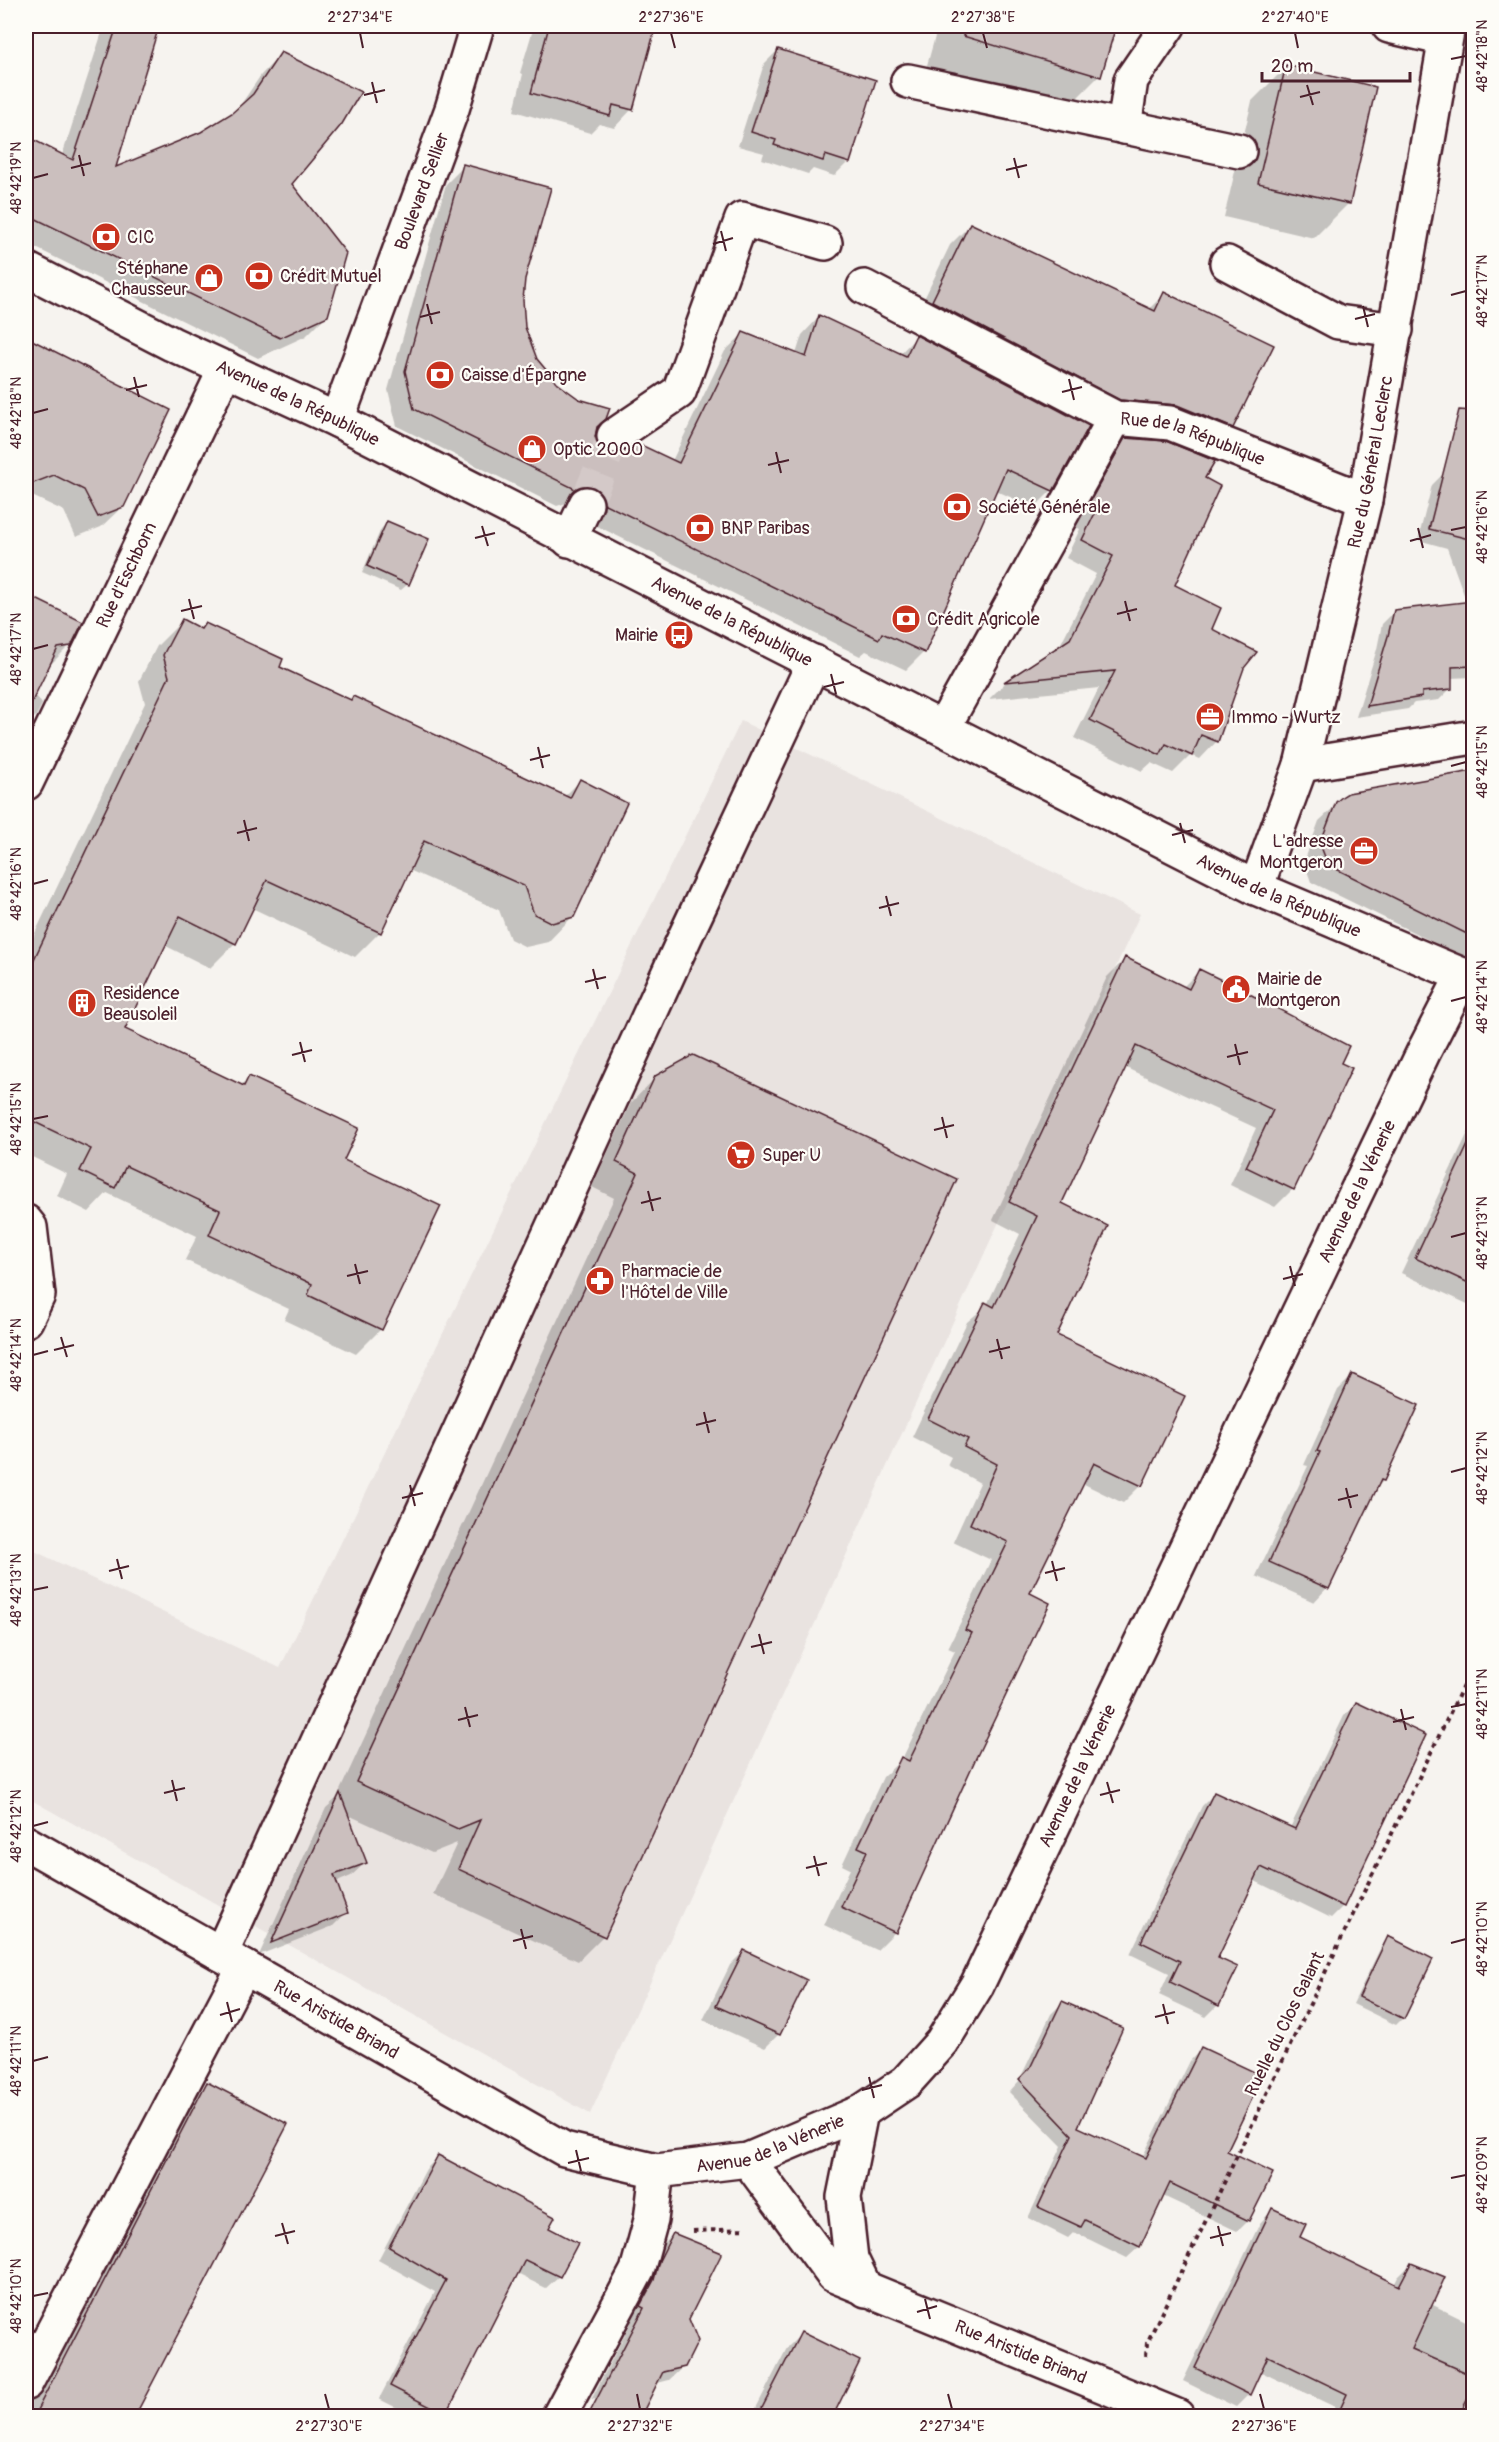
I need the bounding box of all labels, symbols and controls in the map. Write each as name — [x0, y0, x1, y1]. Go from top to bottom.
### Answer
text: 2°27'34"E — [327, 8, 393, 27]
text: 2°27'36"E — [638, 8, 704, 27]
text: 2°27'38"E — [951, 8, 1015, 27]
text: 2°27'40"E — [1261, 8, 1329, 27]
text: 48°42'18"N — [1473, 20, 1492, 92]
scale bar — [1262, 45, 1410, 83]
text: 20 m — [1271, 55, 1313, 78]
street label: Boulevard Sellier — [389, 129, 454, 253]
text: 48°42'19"N — [7, 142, 26, 214]
bank icon: CIC — [90, 221, 122, 253]
place label: CIC — [127, 226, 154, 249]
text: 48°42'17"N — [1473, 255, 1492, 327]
place label: Stéphane Chausseur — [111, 257, 189, 301]
bank icon: Crédit Mutuel — [243, 260, 275, 292]
shop icon: Stéphane Chausseur — [193, 262, 225, 294]
place label: Crédit Mutuel — [280, 265, 382, 288]
street label: Avenue de la République — [212, 354, 383, 451]
bank icon: Caisse d'Épargne — [424, 359, 456, 391]
place label: Caisse d'Épargne — [461, 364, 587, 387]
street label: Rue du Général Leclerc — [1342, 374, 1398, 551]
text: 48°42'18"N — [7, 377, 26, 449]
street label: Rue de la République — [1119, 407, 1268, 471]
shop icon: Optic 2000 — [516, 433, 548, 465]
place label: Optic 2000 — [553, 438, 643, 461]
text: 48°42'16"N — [1473, 490, 1492, 564]
bank icon: Société Générale — [941, 491, 973, 523]
place label: Société Générale — [978, 496, 1110, 519]
bank icon: BNP Paribas — [684, 512, 716, 544]
place label: BNP Paribas — [721, 517, 810, 540]
street label: Rue d'Eschborn — [91, 518, 162, 632]
street label: Avenue de la République — [647, 570, 817, 672]
bank icon: Crédit Agricole — [890, 603, 922, 635]
place label: Crédit Agricole — [927, 608, 1040, 631]
text: 48°42'17"N — [7, 613, 26, 685]
bus stop icon: Mairie — [663, 619, 695, 651]
place label: Mairie — [615, 624, 658, 647]
office icon: Immo - Wurtz — [1194, 701, 1226, 733]
place label: Immo - Wurtz — [1231, 706, 1341, 729]
text: 48°42'15"N — [1473, 725, 1492, 799]
place label: L'adresse Montgeron — [1260, 830, 1343, 874]
office icon: L'adresse Montgeron — [1348, 835, 1380, 867]
text: 48°42'16"N — [7, 847, 26, 921]
street label: Avenue de la République — [1193, 848, 1365, 943]
text: 48°42'14"N — [1473, 960, 1492, 1034]
place label: Mairie de Montgeron — [1257, 968, 1340, 1012]
public building icon: Mairie de Montgeron — [1220, 973, 1252, 1005]
place label: Residence Beausoleil — [103, 982, 179, 1026]
building icon: Residence Beausoleil — [66, 987, 98, 1019]
text: 48°42'15"N — [7, 1082, 26, 1156]
street label: Avenue de la Vénerie — [1313, 1116, 1401, 1266]
supermarket icon: Super U — [725, 1139, 757, 1171]
place label: Super U — [762, 1144, 821, 1167]
text: 48°42'13"N — [1473, 1196, 1492, 1270]
place label: Pharmacie de l'Hôtel de Ville — [621, 1260, 728, 1304]
pharmacy icon: Pharmacie de l'Hôtel de Ville — [584, 1265, 616, 1297]
text: 48°42'14"N — [7, 1318, 26, 1392]
text: 48°42'12"N — [1473, 1431, 1492, 1505]
text: 48°42'13"N — [7, 1553, 26, 1627]
text: 48°42'11"N — [1473, 1669, 1492, 1739]
street label: Avenue de la Vénerie — [1033, 1701, 1121, 1851]
text: 48°42'12"N — [7, 1789, 26, 1863]
text: 48°42'10"N — [1473, 1901, 1492, 1977]
street label: Ruelle du Clos Galant — [1240, 1947, 1330, 2100]
street label: Rue Aristide Briand — [269, 1975, 403, 2064]
text: 48°42'11"N — [7, 2026, 26, 2096]
street label: Avenue de la Vénerie — [695, 2109, 848, 2178]
text: 48°42'09"N — [1473, 2136, 1492, 2214]
text: 48°42'10"N — [7, 2258, 26, 2334]
street label: Rue Aristide Briand — [951, 2315, 1090, 2389]
text: 2°27'30"E — [296, 2417, 363, 2436]
text: 2°27'32"E — [608, 2417, 673, 2436]
text: 2°27'34"E — [919, 2417, 985, 2436]
text: 2°27'36"E — [1231, 2417, 1297, 2436]

